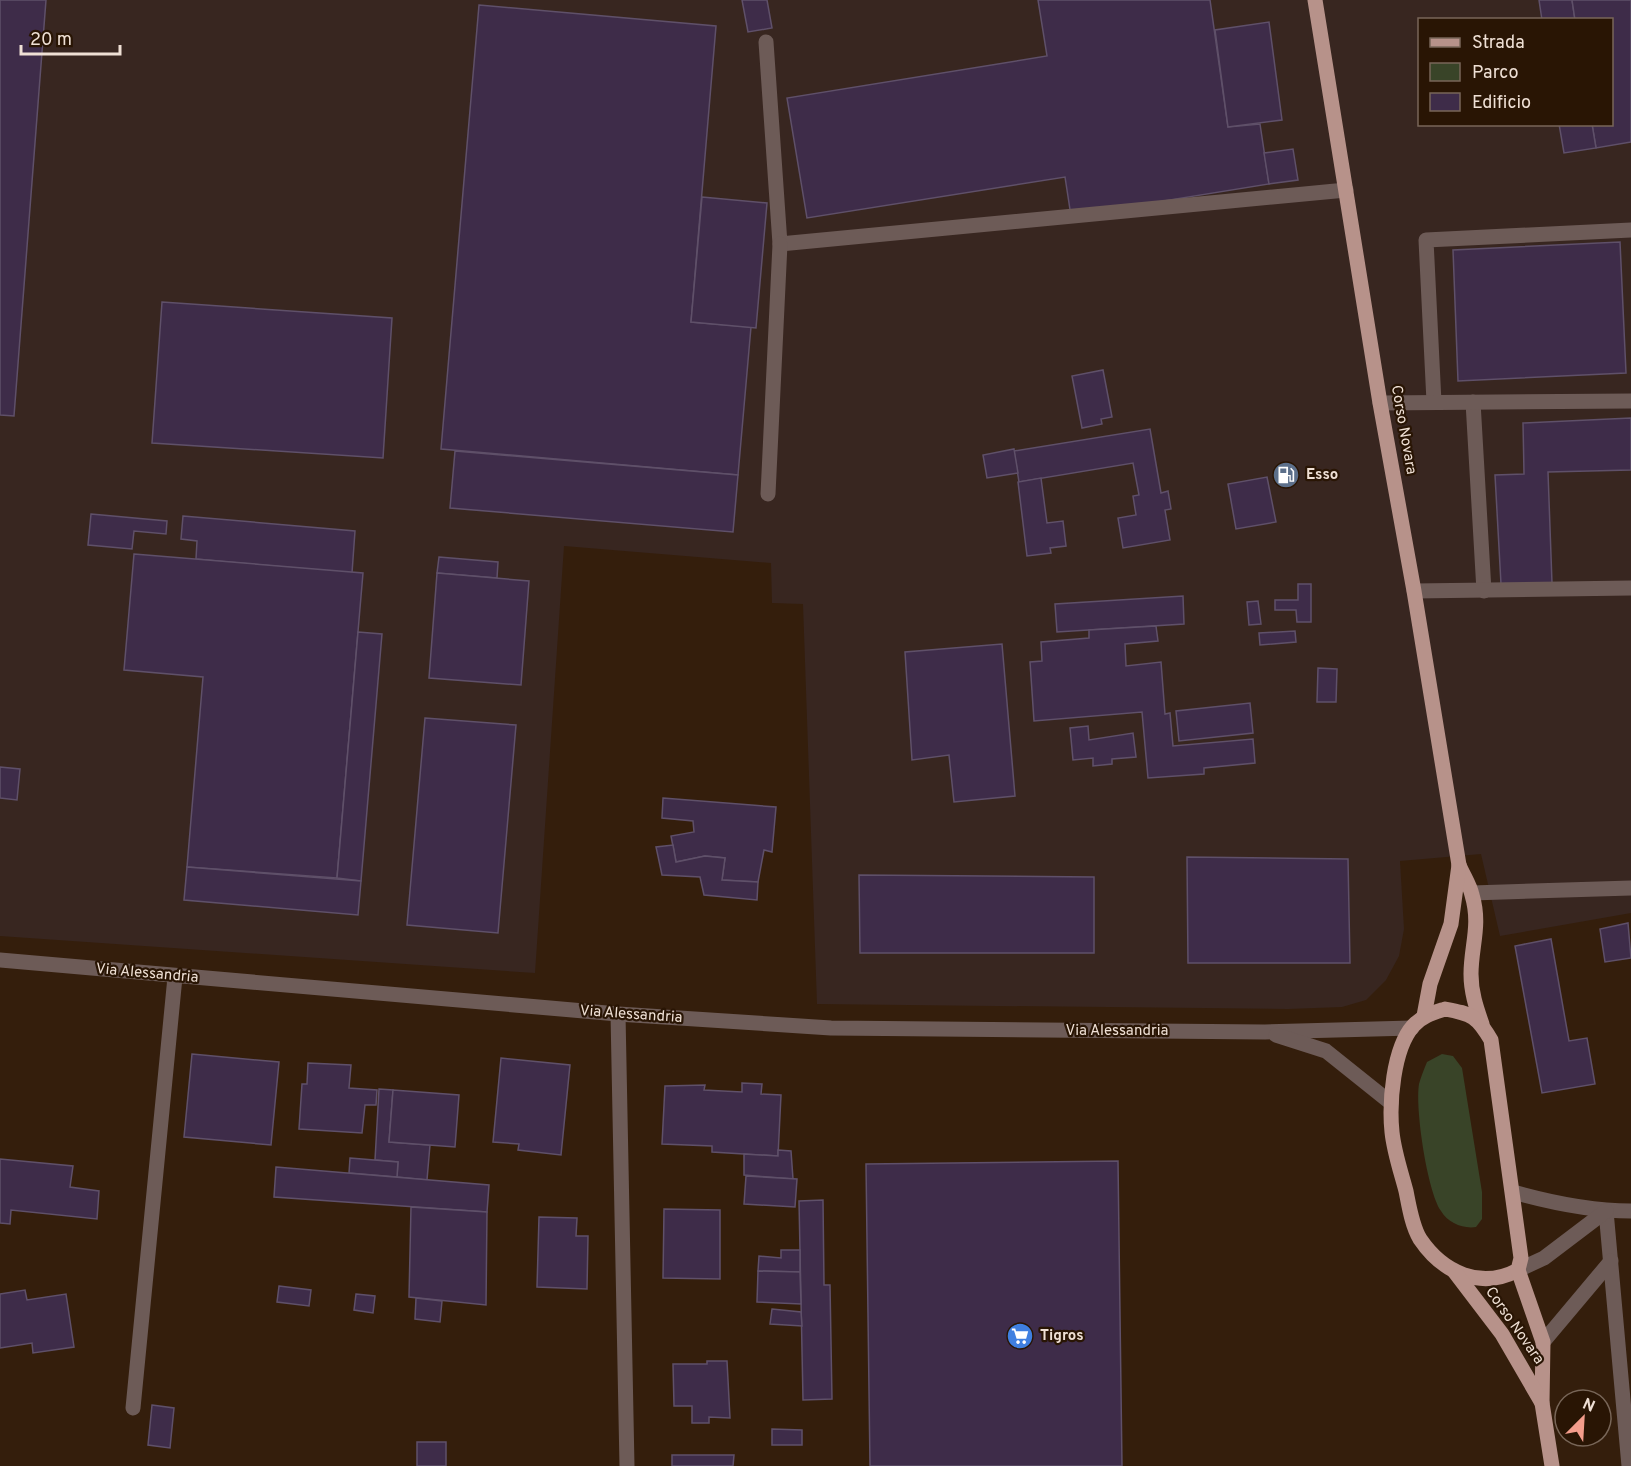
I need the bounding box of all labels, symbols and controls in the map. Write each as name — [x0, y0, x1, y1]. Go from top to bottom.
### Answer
scale bar — [21, 18, 120, 56]
legend — [1418, 18, 1613, 126]
text: 20 m — [30, 29, 72, 52]
text: Strada — [1472, 32, 1525, 55]
text: Parco — [1472, 62, 1518, 85]
text: Edificio — [1472, 92, 1531, 115]
street label: Corso Novara — [1386, 384, 1420, 476]
fuel station icon: Esso — [1271, 460, 1301, 490]
place label: Esso — [1306, 466, 1338, 485]
street label: Via Alessandria — [95, 960, 199, 988]
street label: Via Alessandria — [579, 1002, 683, 1028]
street label: Via Alessandria — [1065, 1022, 1169, 1041]
street label: Corso Novara — [1480, 1284, 1548, 1368]
supermarket icon: Tigros — [1005, 1321, 1035, 1351]
place label: Tigros — [1040, 1327, 1084, 1346]
north arrow — [1553, 1388, 1613, 1448]
text: N — [1579, 1395, 1598, 1418]

